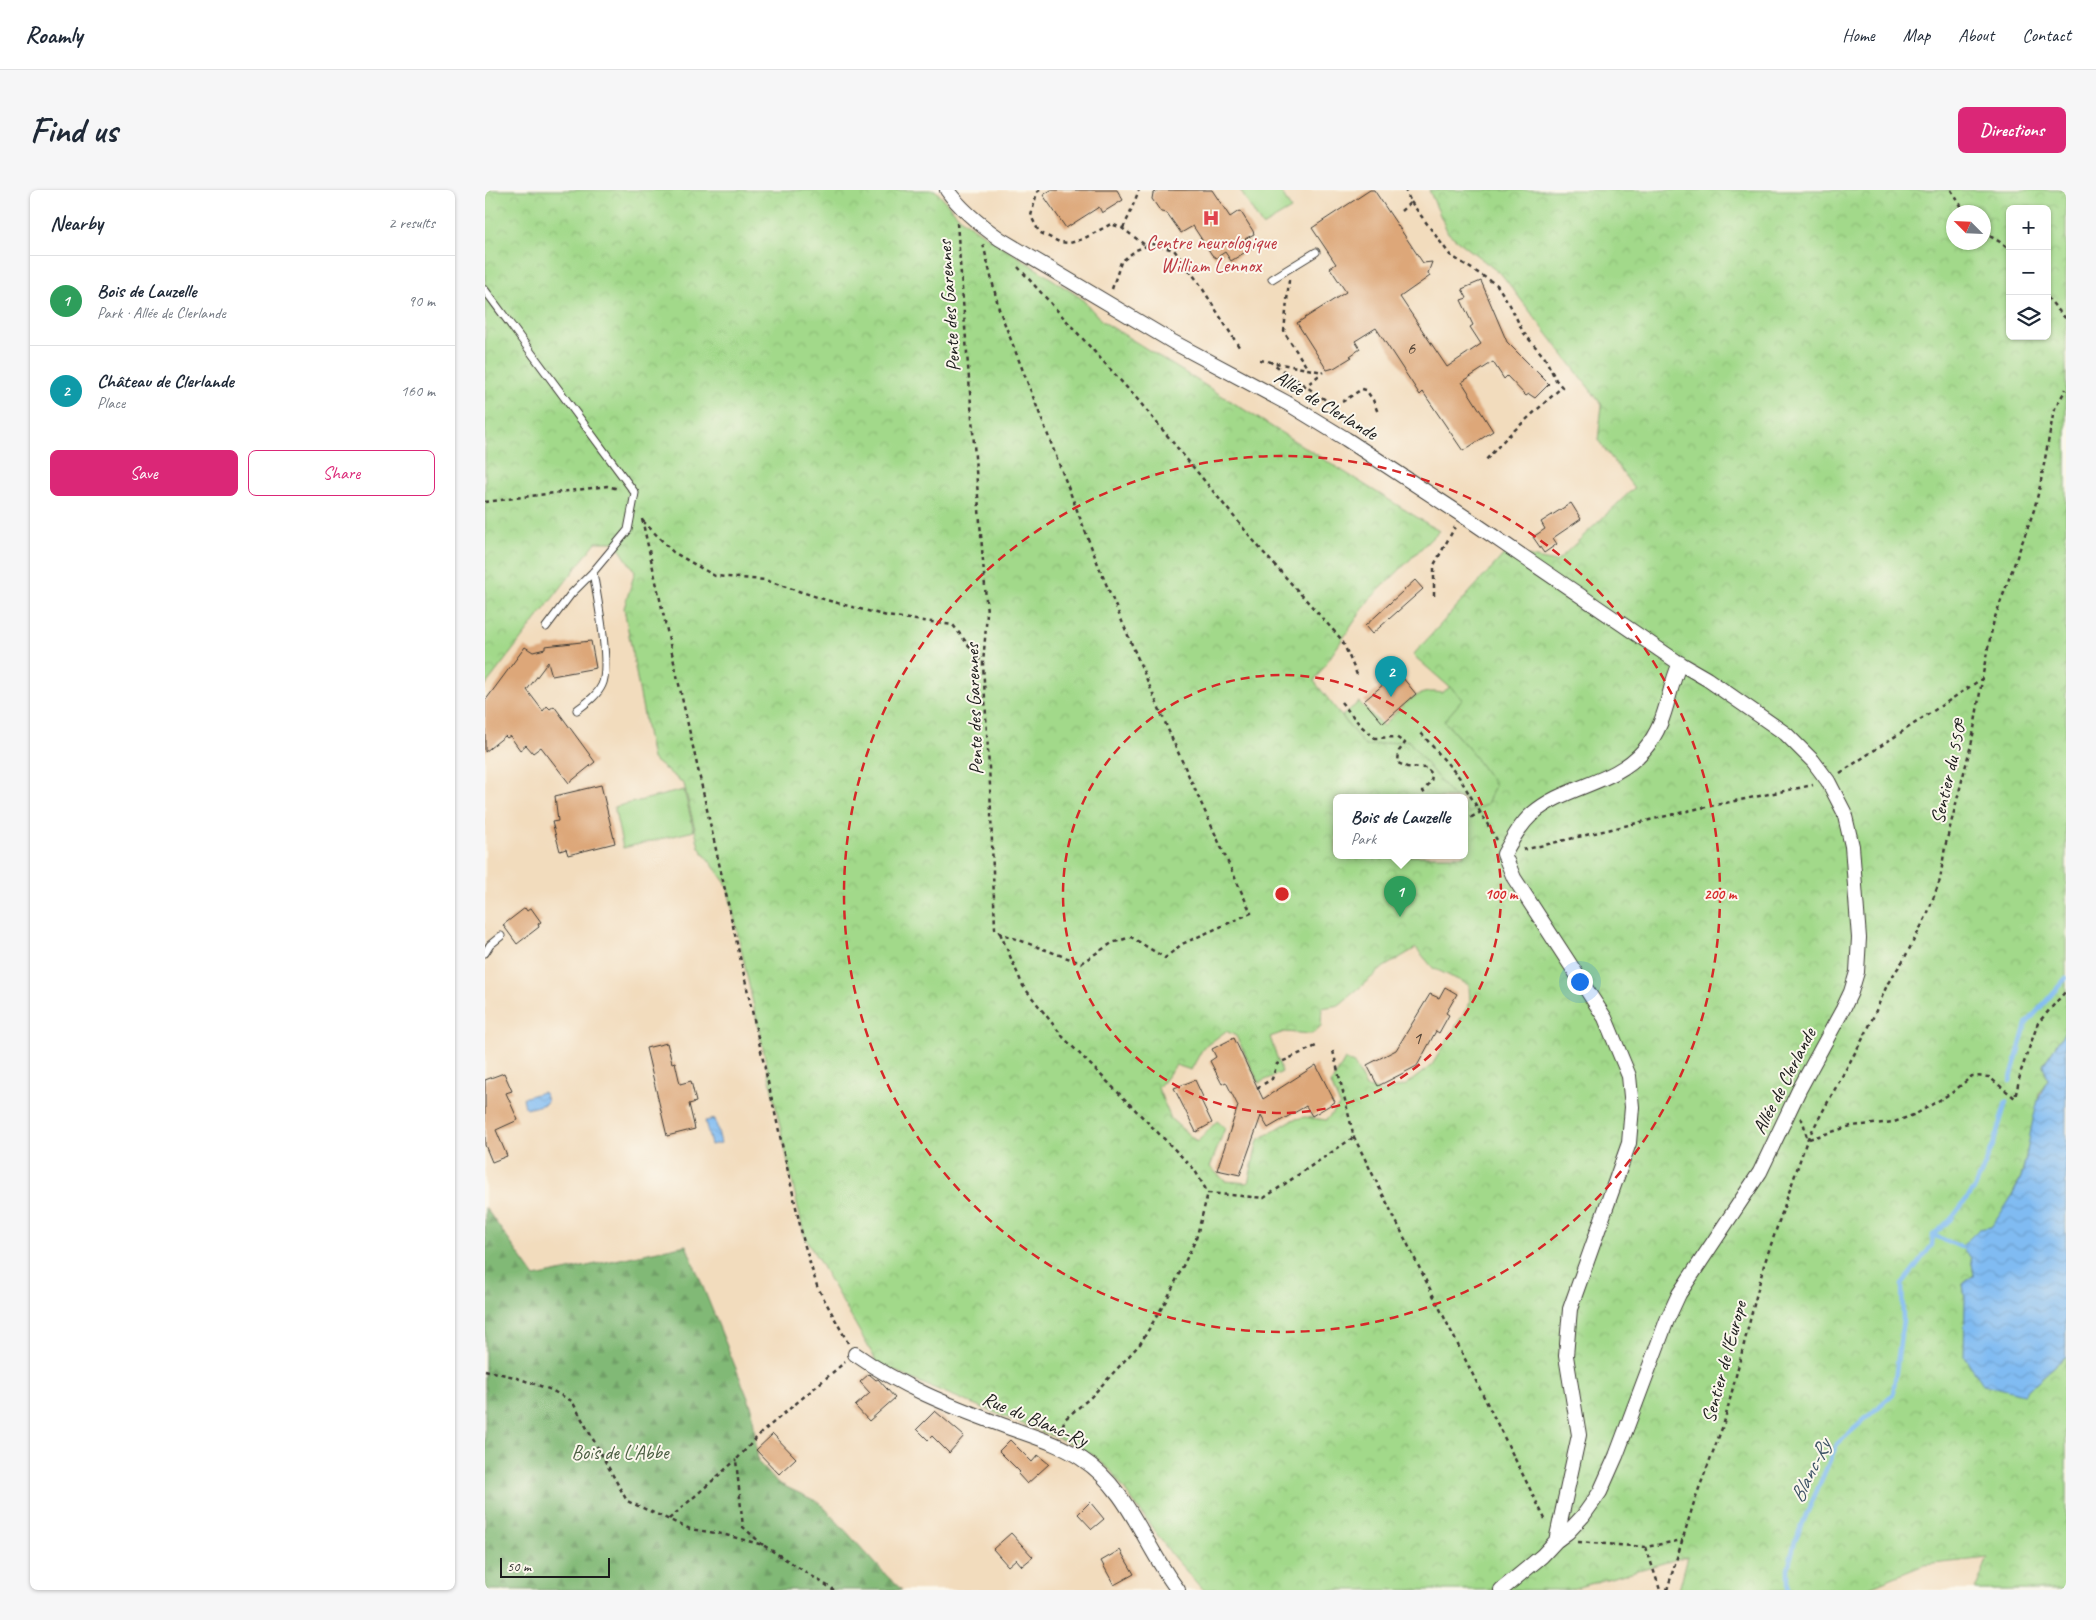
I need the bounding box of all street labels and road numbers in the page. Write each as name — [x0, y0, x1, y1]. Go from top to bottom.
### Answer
street label: Pente des Garennes — [932, 237, 966, 373]
street label: Allée de Clerlande — [1270, 364, 1383, 446]
street label: Pente des Garennes — [959, 641, 989, 775]
street label: Sentier du 550ᵉ — [1925, 716, 1973, 826]
street label: Allée de Clerlande — [1747, 1022, 1822, 1138]
street label: Sentier de l'Europe — [1696, 1297, 1753, 1426]
street label: Rue du Blanc-Ry — [979, 1386, 1093, 1453]

